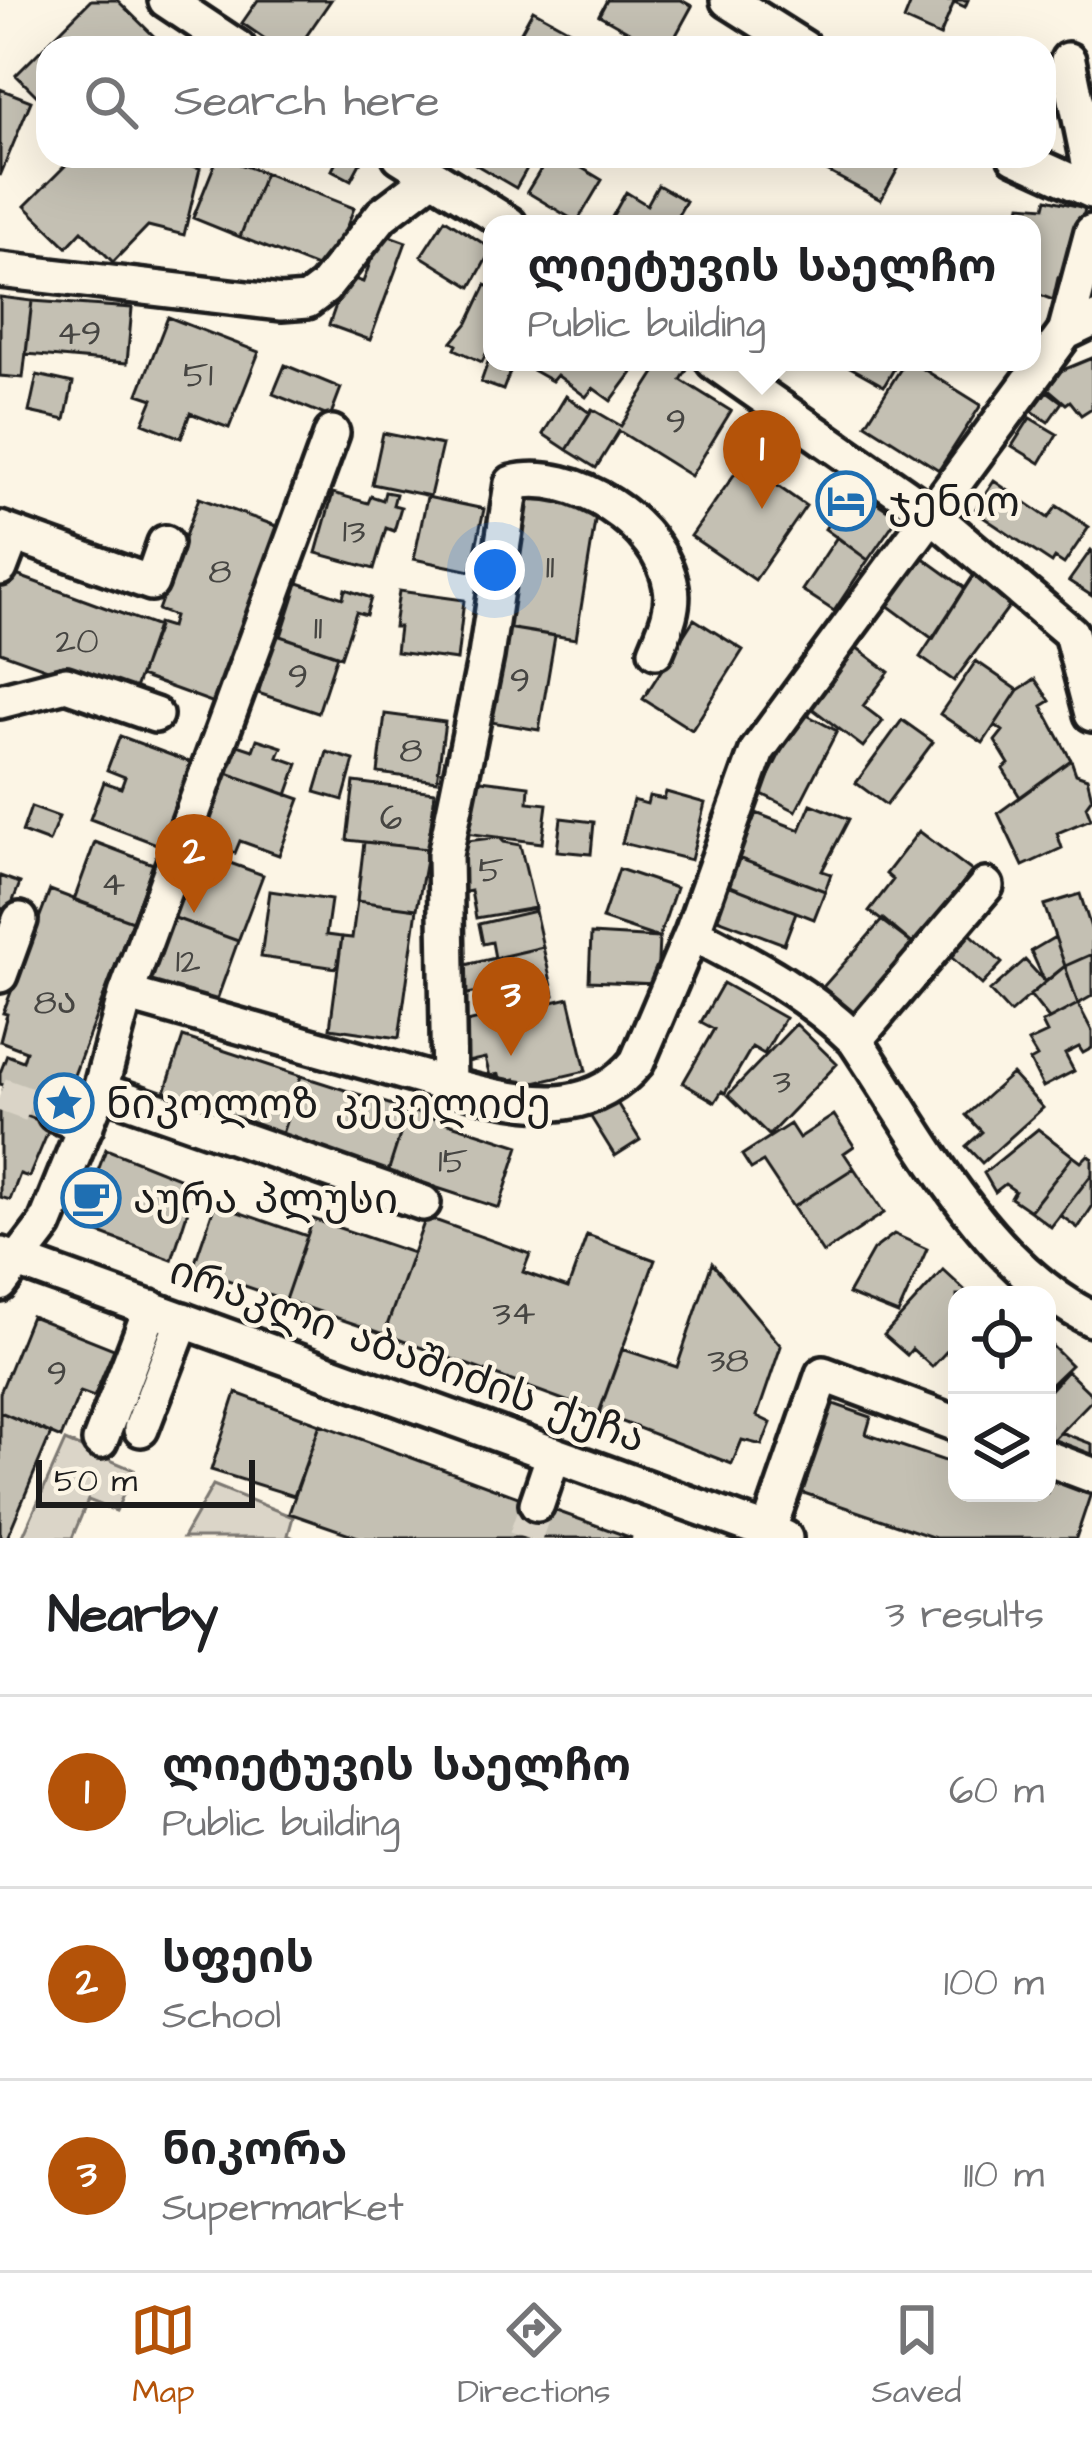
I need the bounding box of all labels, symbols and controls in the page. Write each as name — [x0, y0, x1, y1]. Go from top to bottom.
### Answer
search box — [36, 36, 1056, 168]
icon: search — [78, 69, 144, 135]
text: Search here — [174, 71, 440, 133]
popup — [483, 215, 1041, 371]
text: ლიეტუვის საელჩო — [528, 237, 996, 299]
text: Public building — [528, 299, 766, 353]
house number: 49 — [57, 308, 102, 359]
house number: 51 — [183, 350, 213, 401]
house number: 9 — [666, 396, 686, 447]
pin: 1 — [723, 410, 801, 509]
hotel icon: ჯენიო — [815, 470, 877, 532]
place label: ჯენიო — [888, 475, 1020, 533]
house number: 13 — [343, 506, 365, 557]
your location — [465, 540, 525, 600]
house number: 11 — [545, 542, 555, 593]
house number: 8 — [208, 546, 232, 597]
house number: 11 — [313, 603, 323, 654]
house number: 20 — [55, 616, 99, 667]
house number: 9 — [288, 651, 308, 702]
house number: 9 — [510, 655, 530, 706]
house number: 8 — [399, 725, 423, 776]
house number: 6 — [380, 793, 402, 844]
pin: 2 — [155, 814, 233, 913]
house number: 5 — [478, 845, 504, 896]
house number: 4 — [101, 859, 125, 910]
house number: 12 — [175, 936, 201, 987]
pin: 3 — [472, 957, 550, 1056]
house number: 8ა — [33, 977, 77, 1028]
house number: 3 — [773, 1056, 791, 1107]
place icon: ნიკოლოზ კეკელიძე — [33, 1072, 95, 1134]
place label: ნიკოლოზ კეკელიძე — [106, 1077, 551, 1135]
house number: 15 — [438, 1136, 468, 1187]
cafe icon: აურა პლუსი — [60, 1167, 122, 1229]
place label: აურა პლუსი — [133, 1172, 398, 1230]
street label: ირაკლი აბაშიძის ქუჩა — [161, 1243, 653, 1469]
map controls — [948, 1286, 1056, 1502]
button: locate — [948, 1286, 1056, 1394]
house number: 34 — [493, 1288, 535, 1339]
house number: 38 — [707, 1335, 749, 1386]
house number: 9 — [47, 1348, 67, 1399]
button: layers — [948, 1394, 1056, 1502]
scale bar — [36, 1454, 255, 1507]
text: 50 m — [54, 1458, 137, 1504]
text: Nearby — [48, 1581, 218, 1652]
text: 3 results — [885, 1589, 1044, 1643]
text: ლიეტუვის საელჩო — [162, 1736, 631, 1798]
text: 1 — [85, 1765, 90, 1819]
text: 60 m — [949, 1765, 1044, 1819]
text: Public building — [162, 1798, 400, 1852]
text: სფეის — [162, 1928, 314, 1990]
text: 2 — [76, 1957, 98, 2011]
text: 100 m — [944, 1957, 1044, 2011]
text: School — [162, 1990, 281, 2044]
text: ნიკორა — [162, 2120, 347, 2182]
text: 3 — [77, 2149, 97, 2203]
text: 110 m — [963, 2149, 1044, 2203]
text: Supermarket — [162, 2182, 404, 2236]
tab: Map — [130, 2297, 196, 2415]
tab: Directions — [457, 2297, 611, 2415]
tab: Saved — [872, 2297, 962, 2415]

